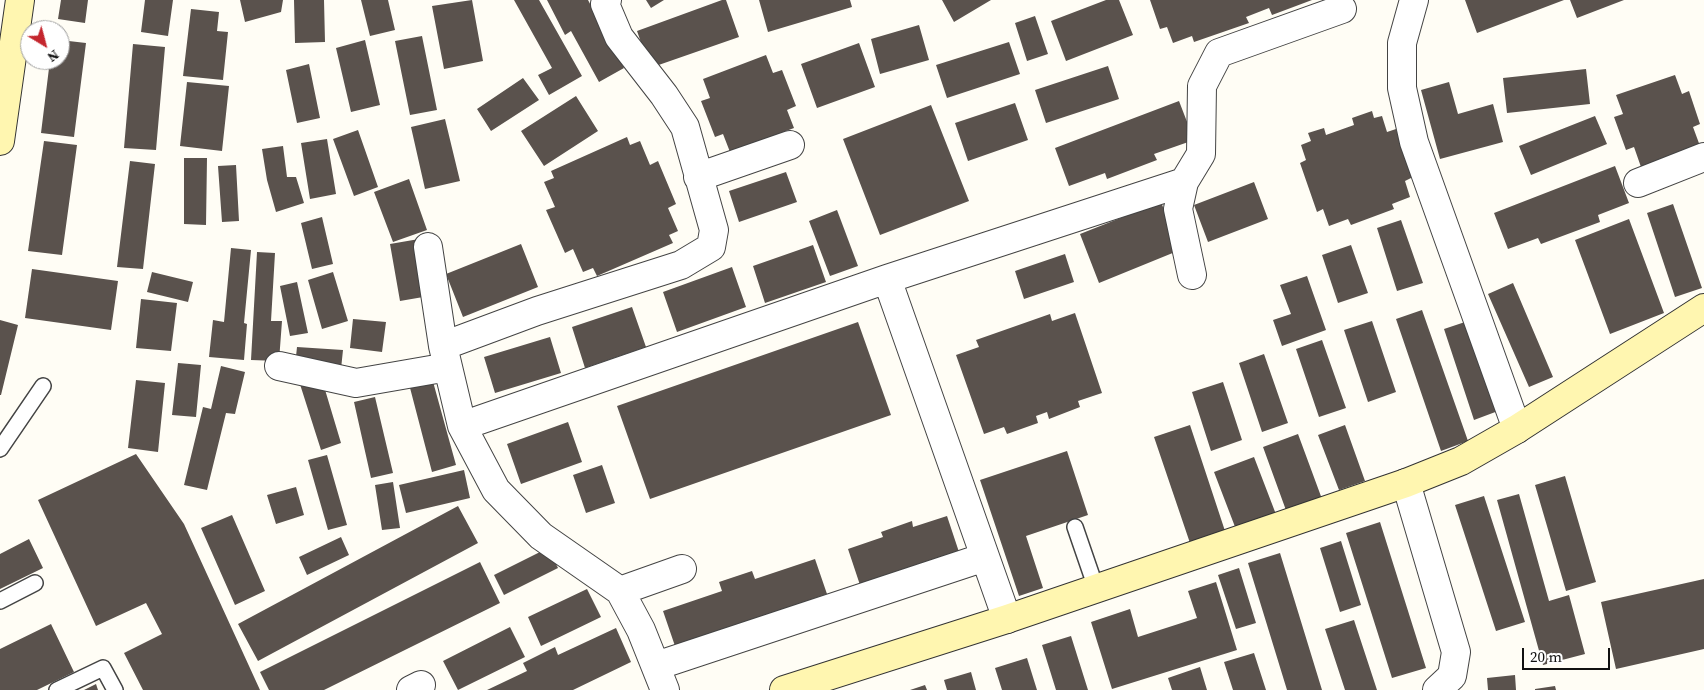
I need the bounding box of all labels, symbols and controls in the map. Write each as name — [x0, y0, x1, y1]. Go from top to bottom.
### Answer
north arrow — [20, 20, 70, 70]
text: N — [43, 45, 64, 67]
scale bar — [1524, 638, 1612, 670]
text: 20 m — [1530, 646, 1562, 667]

